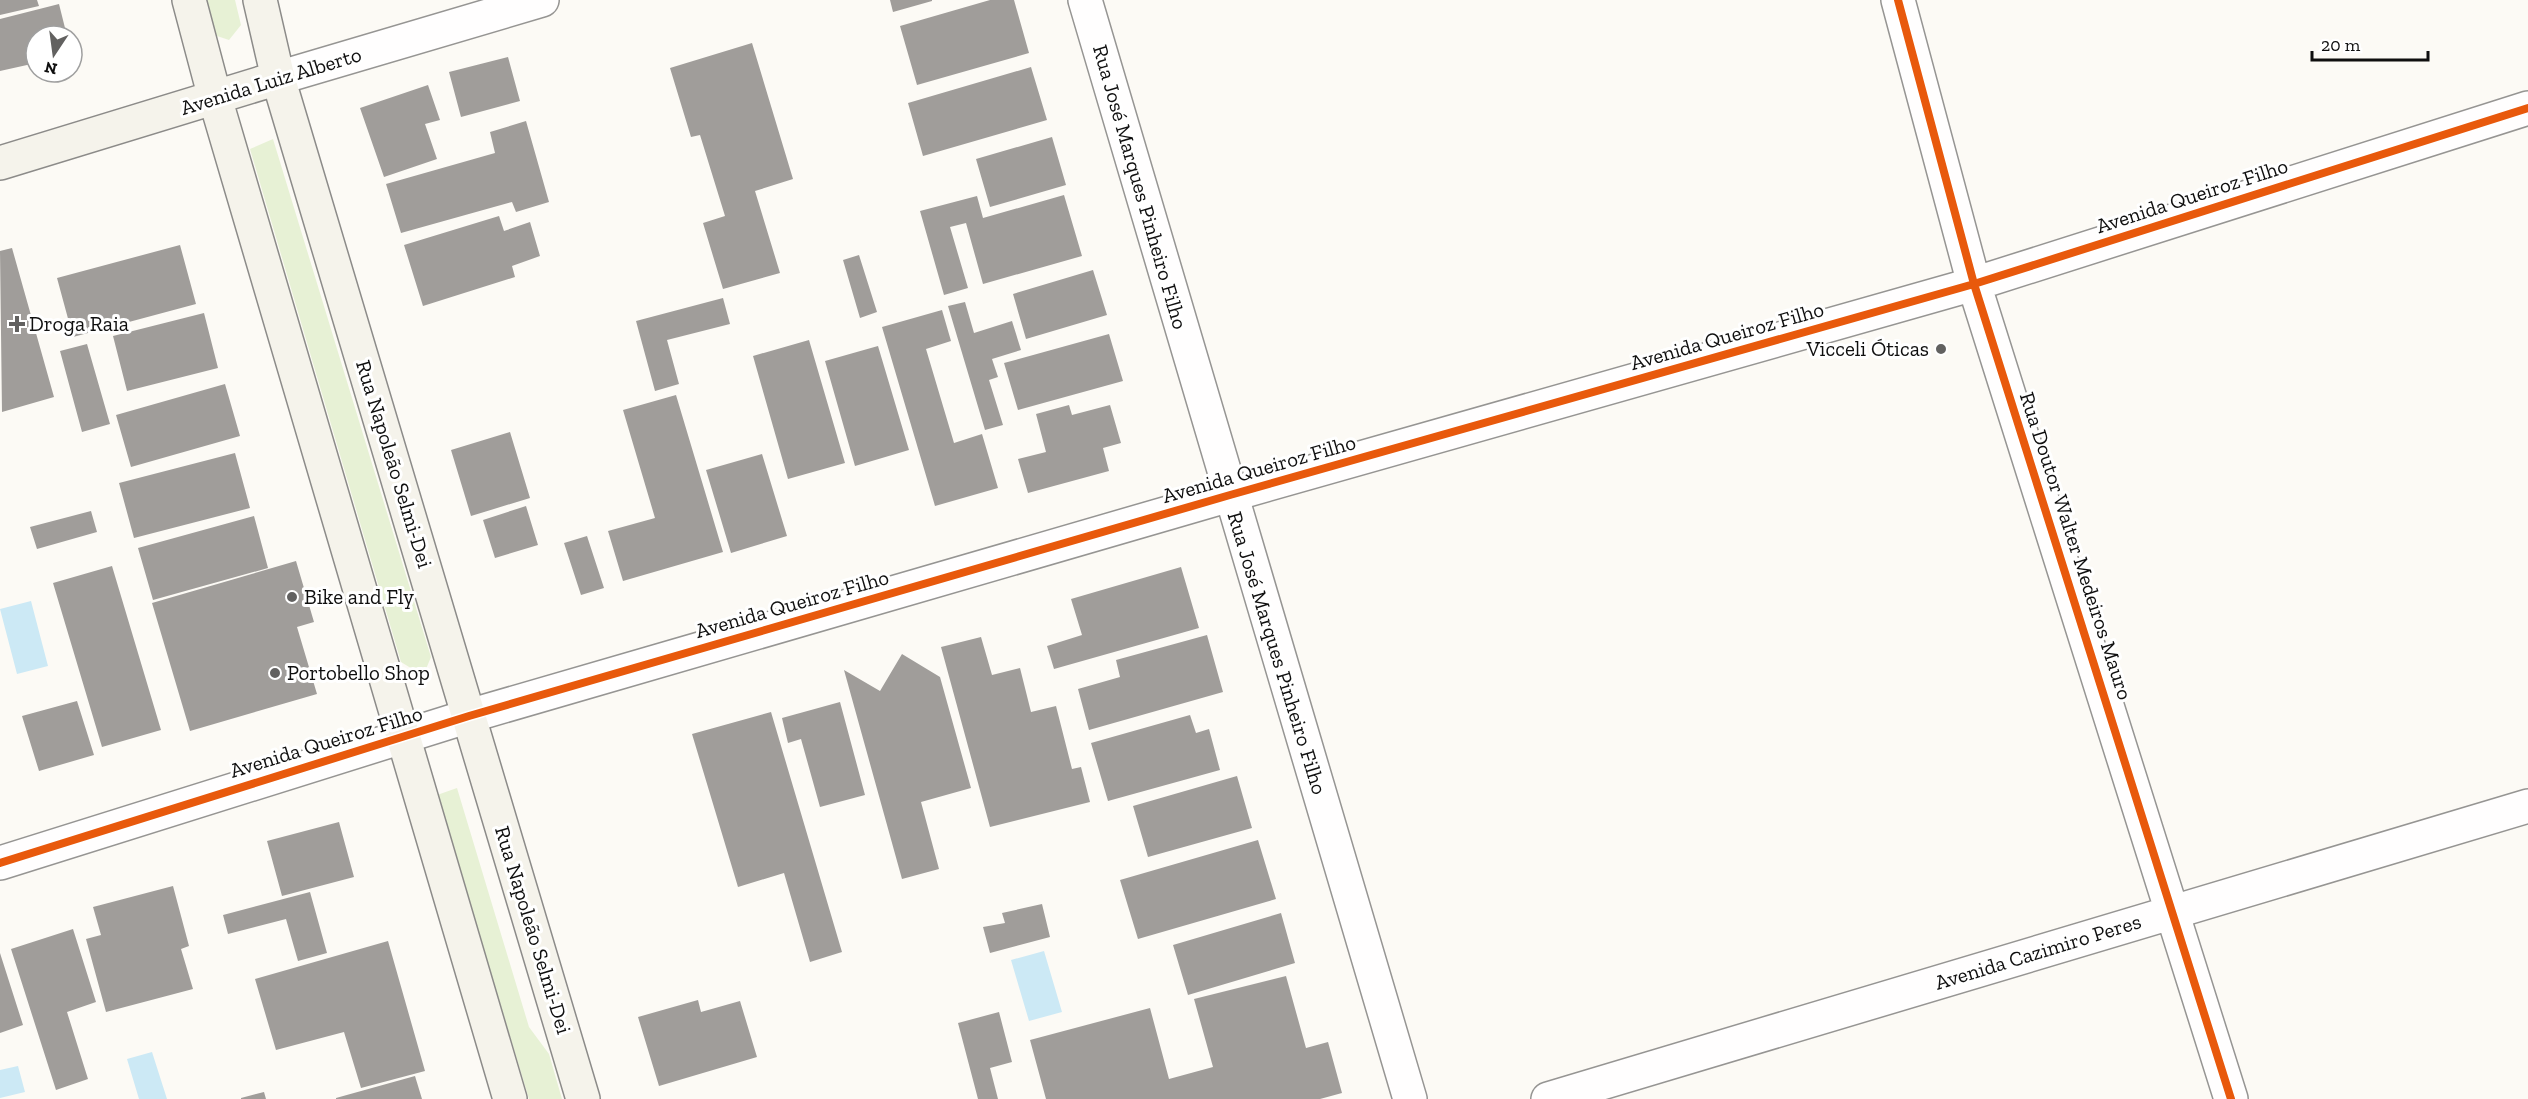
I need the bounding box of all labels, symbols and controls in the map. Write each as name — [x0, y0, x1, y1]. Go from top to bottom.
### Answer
north arrow — [24, 24, 84, 84]
scale bar — [2312, 24, 2428, 62]
text: 20 m — [2321, 34, 2361, 56]
street label: Avenida Luiz Alberto — [177, 41, 364, 120]
street label: Rua José Marques Pinheiro Filho — [1088, 42, 1193, 332]
text: N — [43, 58, 59, 79]
street label: Avenida Queiroz Filho — [2093, 153, 2291, 238]
street label: Avenida Queiroz Filho — [1627, 296, 1826, 375]
place label: Droga Raia — [29, 311, 129, 336]
marker: Droga Raia — [10, 317, 24, 331]
place label: Vicceli Óticas — [1805, 336, 1929, 361]
marker: Vicceli Óticas — [1934, 342, 1948, 356]
street label: Rua Napoleão Selmi-Dei — [351, 357, 438, 571]
street label: Rua Doutor Walter Medeiros Mauro — [2015, 389, 2138, 703]
street label: Avenida Queiroz Filho — [1159, 429, 1358, 508]
street label: Rua José Marques Pinheiro Filho — [1222, 508, 1332, 797]
street label: Avenida Queiroz Filho — [692, 564, 891, 643]
place label: Bike and Fly — [304, 584, 414, 609]
marker: Bike and Fly — [285, 590, 299, 604]
place label: Portobello Shop — [287, 660, 430, 685]
marker: Portobello Shop — [268, 666, 282, 680]
street label: Avenida Queiroz Filho — [227, 700, 425, 783]
street label: Rua Napoleão Selmi-Dei — [490, 823, 577, 1037]
street label: Avenida Cazimiro Peres — [1932, 908, 2144, 995]

